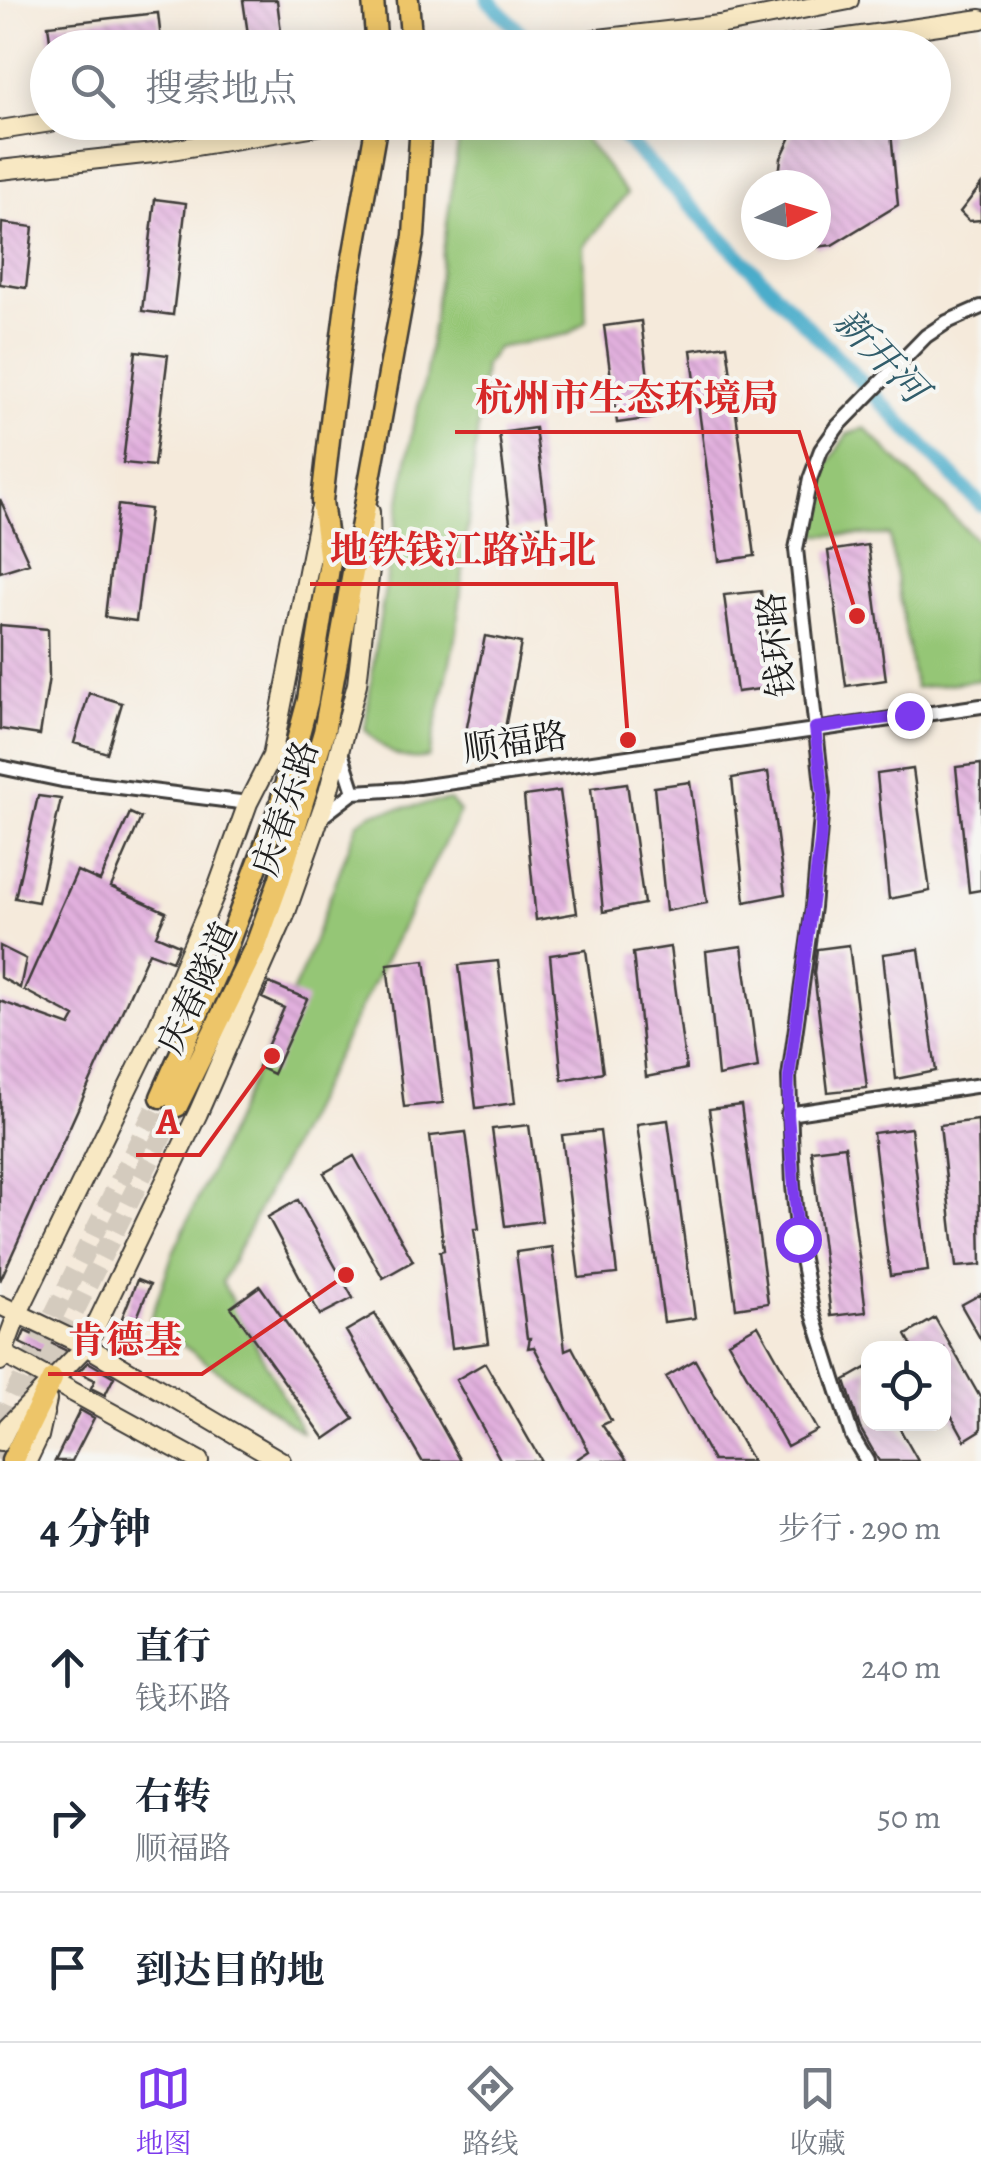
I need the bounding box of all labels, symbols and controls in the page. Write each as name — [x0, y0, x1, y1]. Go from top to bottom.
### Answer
search box — [30, 30, 951, 140]
icon: search — [65, 58, 120, 113]
text: 搜索地点 — [145, 62, 297, 114]
north arrow — [741, 170, 831, 260]
water label: 新开河 — [823, 296, 943, 418]
callout: 杭州市生态环境局 — [455, 364, 799, 432]
text: 杭州市生态环境局 — [475, 372, 779, 424]
callout: 地铁钱江路站北 — [310, 516, 616, 584]
text: 地铁钱江路站北 — [330, 524, 596, 576]
street label: 钱环路 — [747, 590, 805, 700]
route end — [887, 693, 933, 739]
street label: 顺福路 — [460, 711, 570, 773]
street label: 庆春东路 — [241, 734, 329, 882]
street label: 庆春隧道 — [146, 914, 248, 1062]
callout: A — [136, 1087, 200, 1155]
text: A — [155, 1095, 181, 1147]
route start — [776, 1217, 822, 1263]
callout: 肯德基 — [48, 1306, 202, 1374]
text: 肯德基 — [68, 1314, 182, 1366]
map controls — [861, 1341, 951, 1431]
button: locate — [861, 1341, 951, 1431]
text: 4 分钟 — [40, 1500, 151, 1557]
text: 步行 · 290 m — [778, 1506, 941, 1550]
text: 直行 — [135, 1620, 211, 1672]
icon: ahead — [40, 1640, 95, 1695]
text: 240 m — [861, 1645, 941, 1689]
text: 钱环路 — [135, 1676, 231, 1720]
text: 右转 — [135, 1770, 211, 1822]
icon: right — [40, 1790, 95, 1845]
text: 50 m — [877, 1795, 941, 1839]
text: 顺福路 — [135, 1826, 231, 1870]
icon: arrive — [40, 1940, 95, 1995]
text: 到达目的地 — [135, 1944, 325, 1996]
tab: 地图 — [135, 2061, 192, 2163]
tab: 路线 — [462, 2061, 519, 2163]
tab: 收藏 — [789, 2061, 846, 2163]

